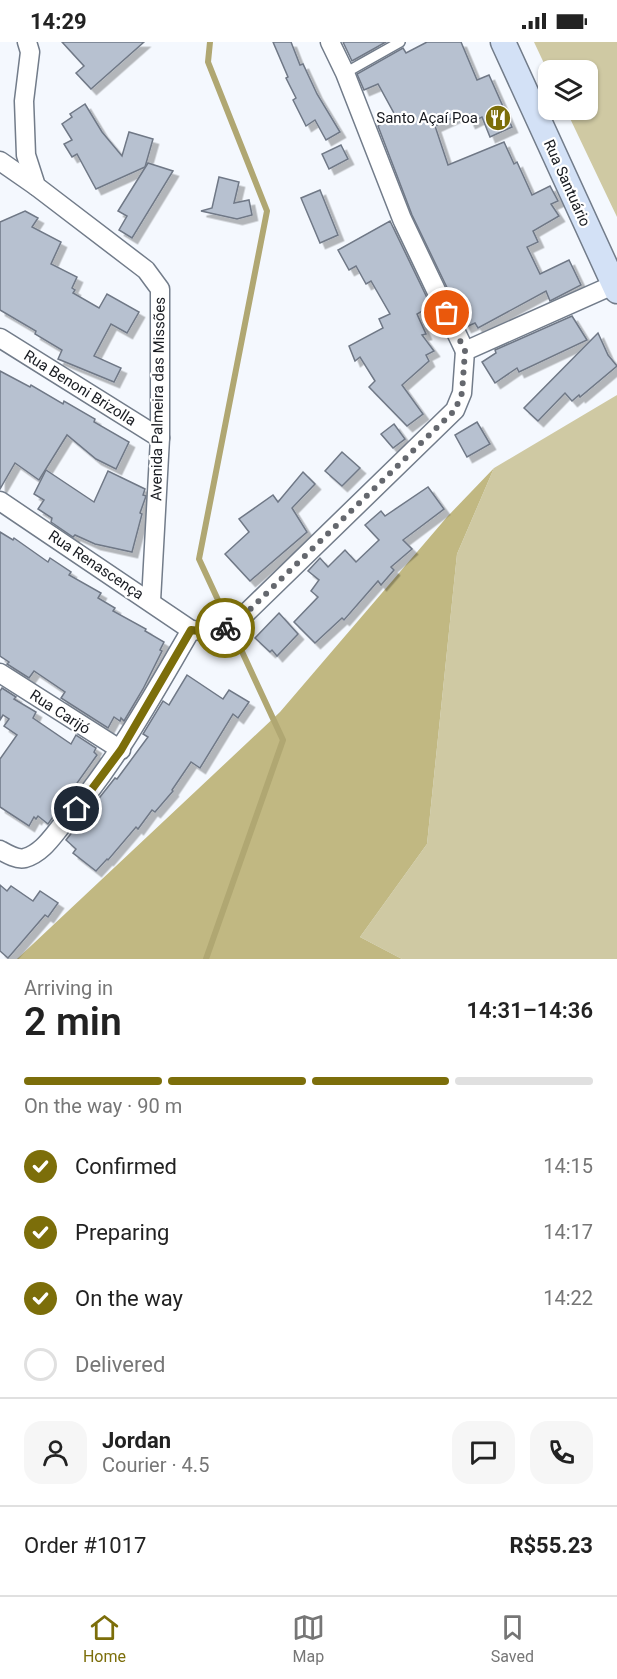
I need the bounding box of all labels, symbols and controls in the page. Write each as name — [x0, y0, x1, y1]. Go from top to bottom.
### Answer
text: 14:29 — [30, 9, 87, 34]
map controls — [538, 60, 598, 120]
button: layers — [538, 60, 598, 120]
restaurant icon: Santo Açaí Poa — [483, 103, 513, 133]
place label: Santo Açaí Poa — [376, 109, 478, 127]
street label: Rua Santuário — [540, 137, 594, 229]
pin — [421, 287, 472, 338]
icon: bag — [430, 296, 463, 329]
street label: Avenida Palmeira das Missões — [147, 297, 169, 501]
street label: Rua Benoni Brizolla — [21, 346, 139, 430]
street label: Rua Renascença — [45, 527, 147, 603]
courier — [195, 598, 255, 658]
icon: bike — [209, 612, 242, 645]
street label: Rua Carijó — [26, 686, 94, 738]
pin — [51, 783, 102, 834]
icon: home — [60, 792, 93, 825]
text: Arriving in — [24, 976, 113, 1000]
text: 14:31–14:36 — [466, 998, 593, 1023]
text: 2 min — [24, 999, 122, 1045]
text: On the way · 90 m — [24, 1094, 182, 1118]
icon: check — [24, 1150, 57, 1183]
text: Confirmed — [75, 1154, 177, 1179]
text: 14:15 — [543, 1154, 593, 1178]
icon: check — [24, 1216, 57, 1249]
text: Preparing — [75, 1220, 169, 1245]
text: 14:17 — [543, 1220, 593, 1244]
icon: check — [24, 1282, 57, 1315]
text: On the way — [75, 1286, 183, 1311]
text: 14:22 — [543, 1286, 593, 1310]
text: Delivered — [75, 1352, 165, 1377]
button: person — [24, 1421, 87, 1484]
button: chat — [452, 1421, 515, 1484]
button: phone — [530, 1421, 593, 1484]
text: Jordan — [102, 1428, 171, 1453]
text: Courier · 4.5 — [102, 1453, 209, 1477]
text: Order #1017 — [24, 1533, 146, 1558]
text: R$55.23 — [509, 1533, 593, 1558]
tab: Home — [83, 1611, 126, 1666]
tab: Map — [292, 1611, 325, 1666]
tab: Saved — [491, 1611, 534, 1666]

